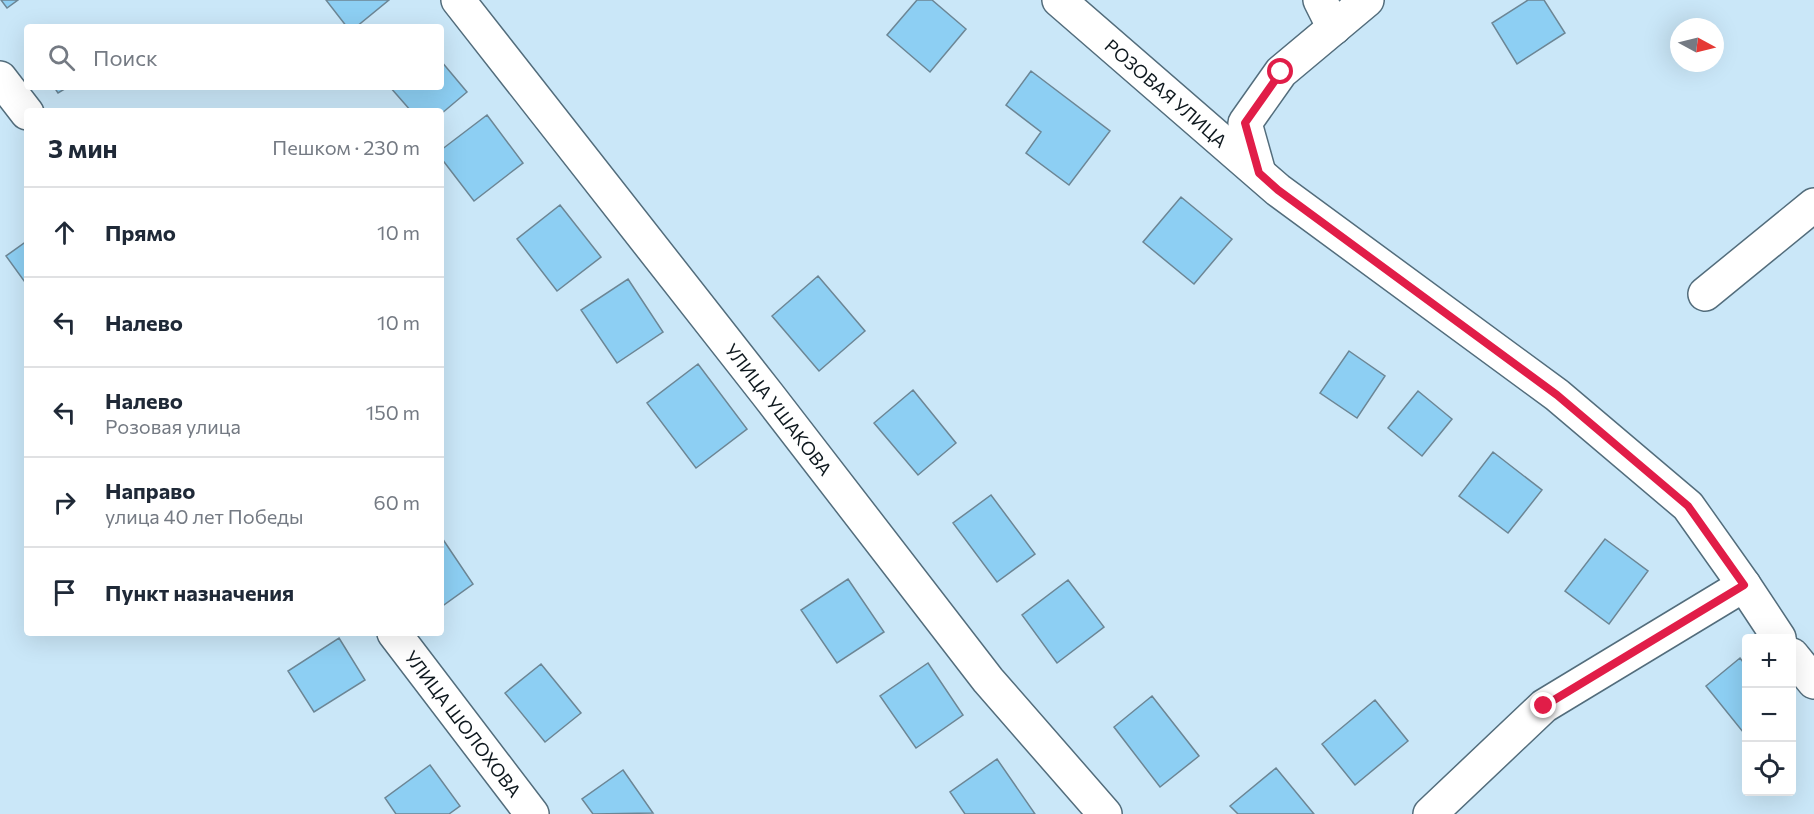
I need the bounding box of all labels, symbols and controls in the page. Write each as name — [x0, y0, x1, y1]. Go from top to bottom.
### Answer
north arrow — [1670, 18, 1724, 72]
search box — [24, 24, 444, 90]
street label: РОЗОВАЯ УЛИЦА — [1101, 34, 1232, 152]
icon: search — [45, 41, 78, 74]
text: Поиск — [93, 44, 158, 71]
route start — [1267, 58, 1293, 84]
text: 3 мин — [48, 132, 118, 163]
text: Пешком · 230 m — [272, 135, 420, 159]
icon: ahead — [48, 216, 81, 249]
text: Прямо — [105, 219, 176, 246]
text: 10 m — [377, 220, 420, 244]
icon: left — [48, 306, 81, 339]
text: Налево — [105, 309, 183, 336]
text: 10 m — [377, 310, 420, 334]
street label: УЛИЦА УШАКОВА — [721, 339, 837, 480]
text: Налево — [105, 387, 183, 414]
icon: left — [48, 396, 81, 429]
text: 150 m — [366, 400, 420, 424]
text: Розовая улица — [105, 414, 241, 438]
text: Направо — [105, 477, 195, 504]
icon: right — [48, 486, 81, 519]
text: 60 m — [374, 490, 420, 514]
text: улица 40 лет Победы — [105, 504, 304, 528]
icon: arrive — [48, 576, 81, 609]
text: Пункт назначения — [105, 579, 294, 606]
map controls — [1742, 634, 1796, 796]
button: + — [1742, 634, 1796, 688]
street label: УЛИЦА ШОЛОХОВА — [400, 646, 526, 801]
button: − — [1742, 688, 1796, 742]
route end — [1530, 692, 1556, 718]
button: locate — [1742, 742, 1796, 796]

